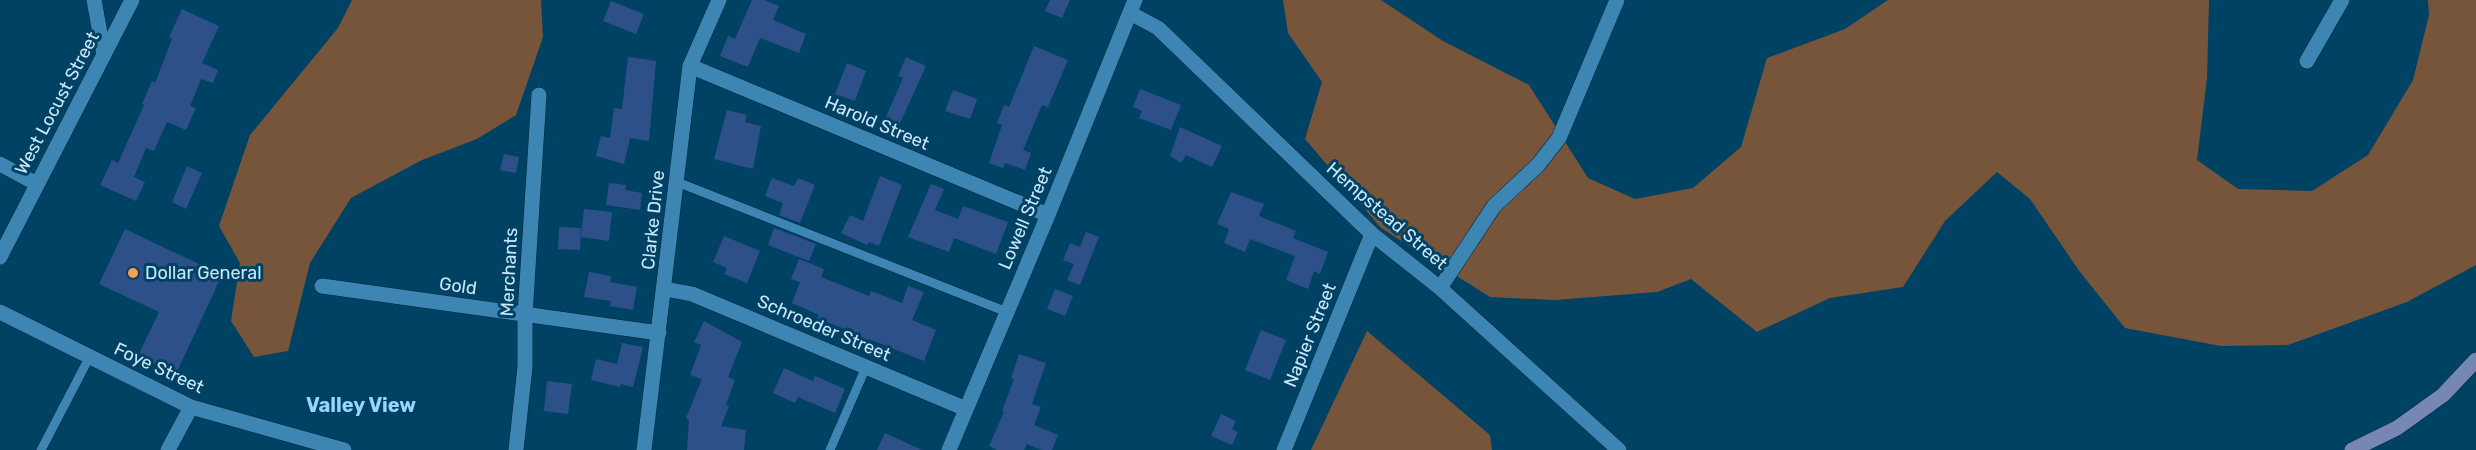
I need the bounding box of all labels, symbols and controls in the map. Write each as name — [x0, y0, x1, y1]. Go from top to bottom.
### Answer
street label: West Locust Street — [10, 28, 104, 178]
street label: Harold Street — [821, 91, 933, 155]
street label: Hempstead Street — [1322, 157, 1452, 275]
street label: Lowell Street — [993, 163, 1057, 273]
street label: Clarke Drive — [637, 169, 669, 271]
street label: Merchants — [496, 227, 522, 317]
place label: Dollar General — [145, 262, 262, 284]
marker: Dollar General — [126, 266, 140, 280]
street label: Gold — [438, 272, 478, 300]
street label: Napier Street — [1279, 280, 1341, 390]
street label: Schroeder Street — [754, 290, 894, 366]
street label: Foye Street — [111, 338, 207, 398]
district label: Valley View — [306, 393, 416, 417]

